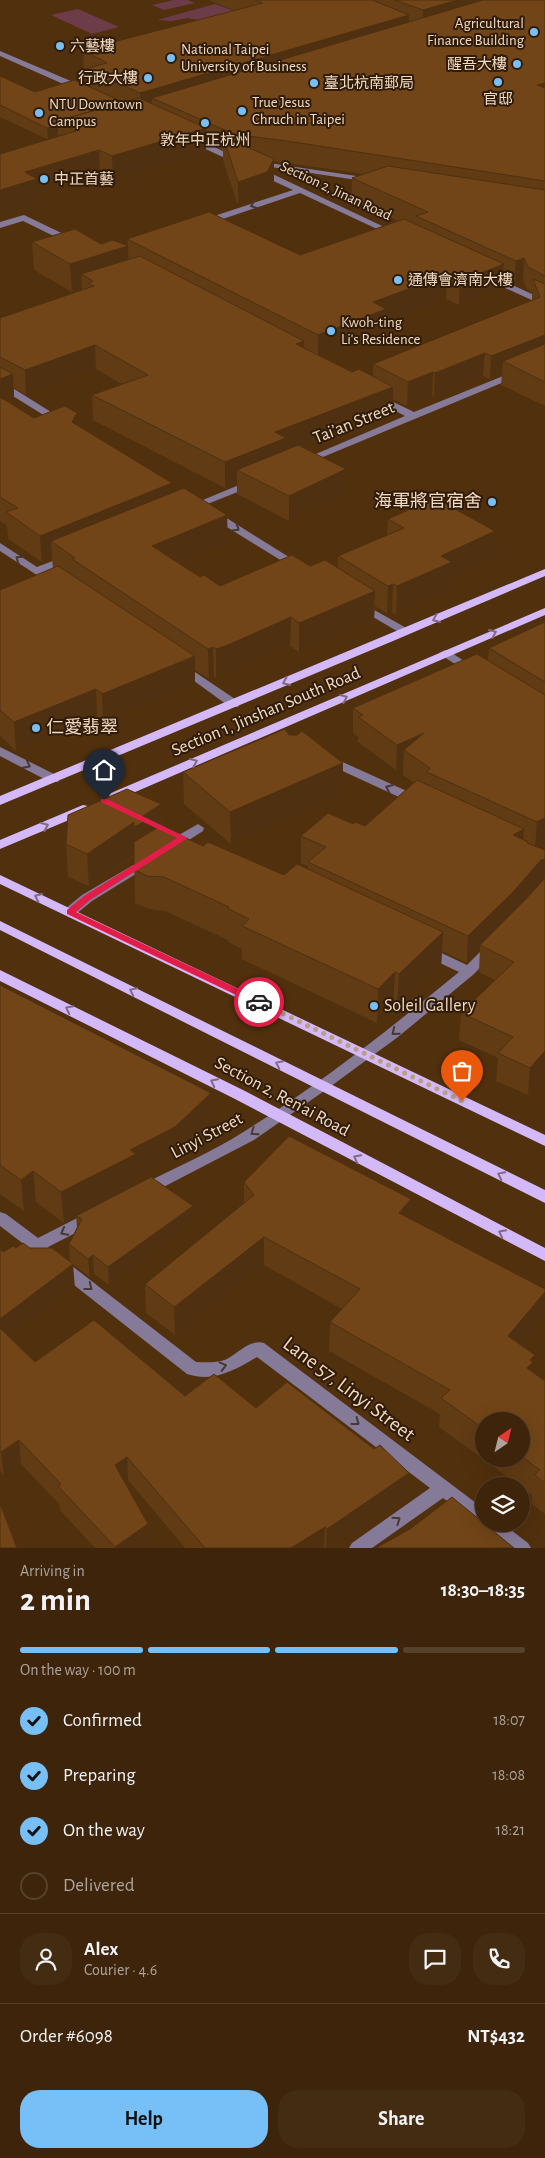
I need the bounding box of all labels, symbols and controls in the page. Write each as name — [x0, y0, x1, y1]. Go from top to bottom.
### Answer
place label: Agricultural Finance Building — [427, 16, 525, 48]
marker: Agricultural Finance Building — [528, 26, 540, 38]
place label: 六藝樓 — [70, 38, 115, 54]
marker: 六藝樓 — [54, 40, 66, 52]
place label: National Taipei University of Business — [181, 42, 307, 74]
marker: National Taipei University of Business — [165, 52, 177, 64]
place label: 醒吾大樓 — [447, 56, 507, 72]
marker: 醒吾大樓 — [511, 58, 523, 70]
place label: 行政大樓 — [78, 70, 138, 86]
marker: 行政大樓 — [142, 72, 154, 84]
place label: 臺北杭南郵局 — [324, 74, 414, 91]
marker: 官邸 — [492, 76, 504, 88]
marker: 臺北杭南郵局 — [308, 77, 320, 89]
place label: 官邸 — [483, 91, 513, 107]
place label: True Jesus Chruch in Taipei — [252, 95, 345, 127]
place label: NTU Downtown Campus — [49, 97, 143, 129]
marker: True Jesus Chruch in Taipei — [236, 105, 248, 117]
marker: NTU Downtown Campus — [33, 107, 45, 119]
marker: 敦年中正杭州 — [199, 117, 211, 129]
place label: 敦年中正杭州 — [160, 131, 250, 148]
street label: Section 2, Jinan Road — [278, 159, 394, 223]
place label: 中正首藝 — [54, 171, 114, 187]
marker: 中正首藝 — [38, 173, 50, 185]
one-way arrow — [250, 200, 259, 210]
place label: 通傳會濟南大樓 — [408, 271, 513, 288]
marker: 通傳會濟南大樓 — [392, 274, 404, 286]
place label: Kwoh-ting Li's Residence — [341, 315, 420, 347]
marker: Kwoh-ting Li's Residence — [325, 325, 337, 337]
street label: Tai’an Street — [311, 398, 397, 447]
place label: 海軍將官宿舍 — [374, 491, 482, 511]
marker: 海軍將官宿舍 — [486, 496, 498, 508]
one-way arrow — [230, 522, 239, 532]
one-way arrow — [16, 556, 25, 566]
one-way arrow — [432, 613, 441, 623]
one-way arrow — [488, 629, 497, 640]
street label: Section 1, Jinshan South Road — [169, 664, 363, 760]
one-way arrow — [282, 676, 291, 686]
one-way arrow — [339, 693, 348, 704]
place label: 仁愛翡翠 — [46, 717, 118, 737]
marker: 仁愛翡翠 — [30, 722, 42, 734]
pin — [83, 749, 125, 800]
icon: home — [90, 756, 118, 784]
one-way arrow — [189, 757, 198, 768]
one-way arrow — [22, 759, 31, 769]
one-way arrow — [386, 784, 395, 794]
one-way arrow — [40, 821, 49, 832]
one-way arrow — [35, 894, 44, 904]
courier — [234, 977, 284, 1027]
one-way arrow — [129, 987, 138, 997]
icon: car — [245, 988, 273, 1016]
place label: Soleil Gallery — [384, 997, 476, 1015]
marker: Soleil Gallery — [368, 1000, 380, 1012]
one-way arrow — [65, 1005, 74, 1015]
one-way arrow — [392, 1027, 401, 1035]
pin — [441, 1050, 483, 1101]
street label: Section 2, Ren’ai Road — [212, 1054, 352, 1140]
icon: bag — [448, 1057, 476, 1085]
one-way arrow — [275, 1060, 284, 1070]
one-way arrow — [210, 1078, 219, 1088]
street label: Linyi Street — [168, 1110, 246, 1162]
one-way arrow — [251, 1126, 260, 1135]
one-way arrow — [354, 1154, 363, 1164]
one-way arrow — [498, 1171, 507, 1181]
one-way arrow — [61, 1226, 70, 1236]
one-way arrow — [498, 1229, 507, 1239]
one-way arrow — [83, 1282, 92, 1290]
street label: Lane 57, Linyi Street — [279, 1333, 419, 1445]
one-way arrow — [219, 1361, 227, 1372]
north arrow — [475, 1412, 530, 1468]
map controls — [475, 1412, 530, 1532]
one-way arrow — [350, 1416, 360, 1425]
button: layers — [475, 1477, 530, 1532]
one-way arrow — [391, 1517, 401, 1526]
text: Arriving in — [20, 1563, 85, 1579]
text: 18:30–18:35 — [441, 1581, 525, 1600]
text: 2 min — [20, 1584, 91, 1616]
text: On the way · 100 m — [20, 1662, 136, 1678]
icon: check — [20, 1707, 48, 1735]
text: Confirmed — [63, 1711, 142, 1730]
text: 18:07 — [493, 1712, 525, 1728]
icon: check — [20, 1762, 48, 1790]
text: Preparing — [63, 1766, 136, 1785]
text: 18:08 — [492, 1767, 525, 1783]
icon: check — [20, 1817, 48, 1845]
text: On the way — [63, 1821, 145, 1840]
text: 18:21 — [495, 1822, 525, 1838]
text: Delivered — [63, 1876, 135, 1895]
button: person — [20, 1933, 72, 1985]
button: chat — [409, 1933, 461, 1985]
button: phone — [473, 1933, 525, 1985]
text: Alex — [84, 1940, 118, 1959]
text: Courier · 4.6 — [84, 1962, 157, 1978]
text: Order #6098 — [20, 2027, 113, 2046]
text: NT$432 — [467, 2027, 525, 2046]
button: Help — [20, 2090, 268, 2148]
button: Share — [278, 2090, 525, 2148]

